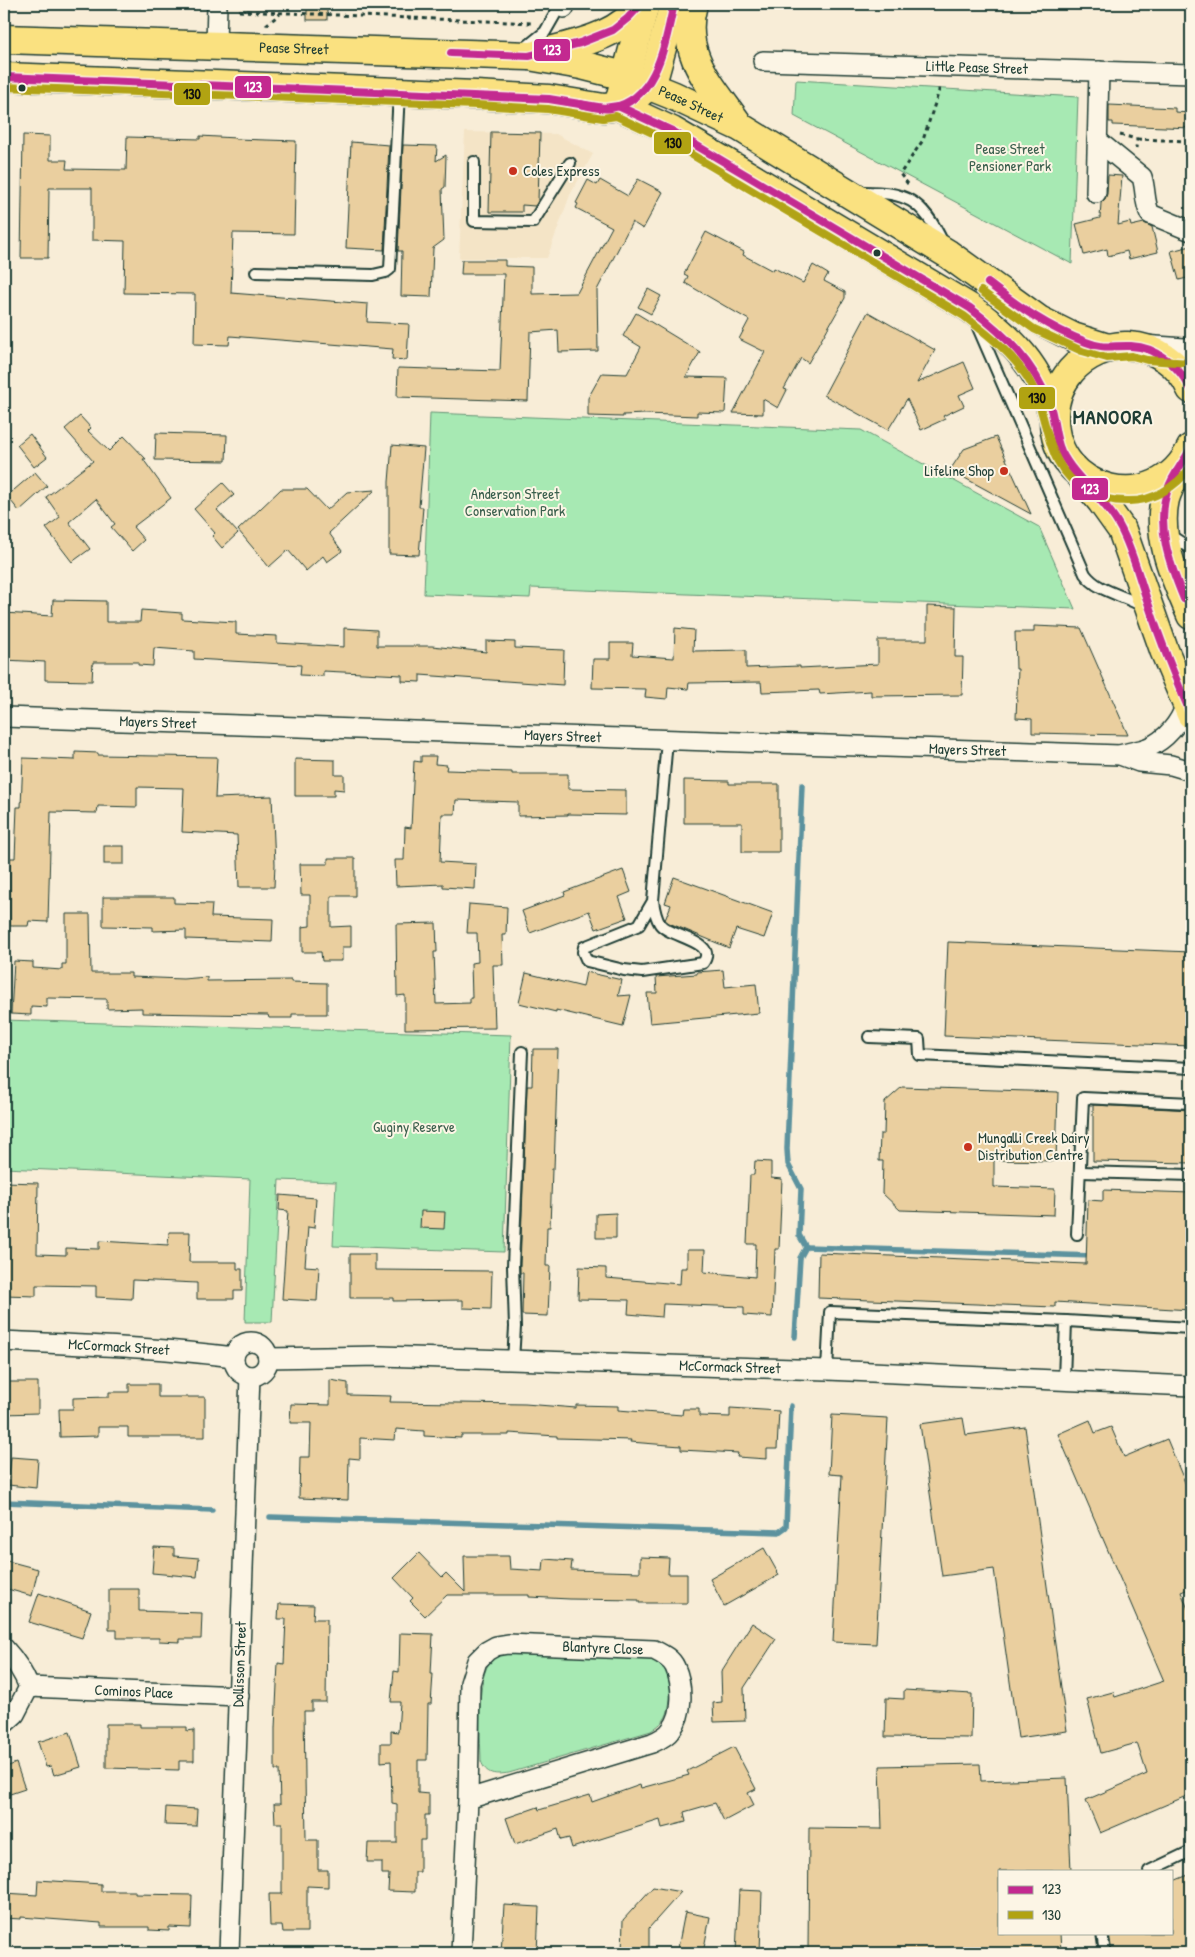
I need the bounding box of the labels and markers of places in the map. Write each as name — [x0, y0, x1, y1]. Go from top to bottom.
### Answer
unlabelled marker — [17, 83, 27, 93]
place label: Coles Express — [523, 160, 600, 181]
marker: Coles Express — [507, 165, 519, 177]
unlabelled marker — [872, 248, 882, 258]
place label: Lifeline Shop — [925, 460, 995, 481]
marker: Lifeline Shop — [998, 465, 1010, 477]
place label: Mungalli Creek Dairy Distribution Centre — [978, 1127, 1090, 1165]
marker: Mungalli Creek Dairy Distribution Centre — [962, 1141, 974, 1153]

